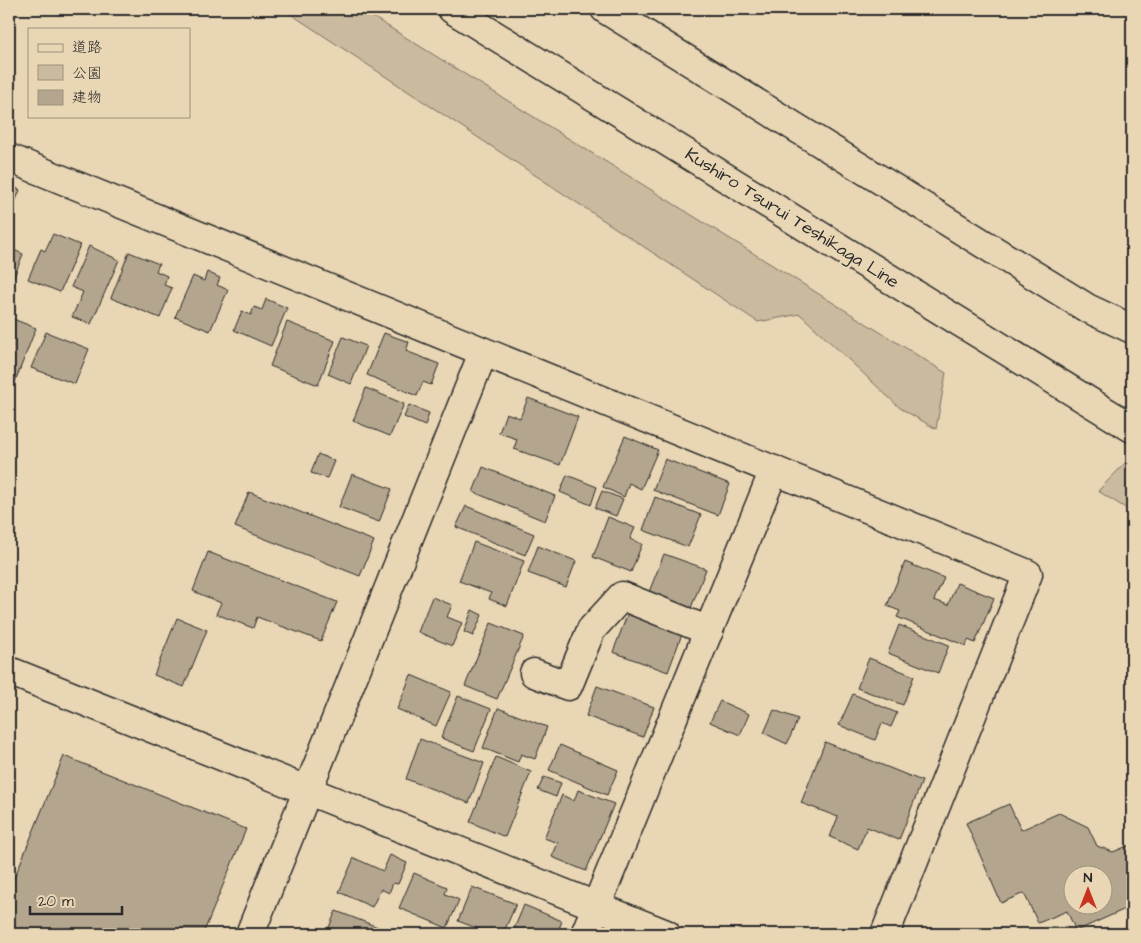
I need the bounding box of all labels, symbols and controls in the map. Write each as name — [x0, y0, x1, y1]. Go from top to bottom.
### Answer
legend — [28, 28, 190, 118]
text: 道路 — [72, 37, 102, 58]
text: 公園 — [72, 63, 102, 84]
text: 建物 — [72, 87, 102, 108]
street label: Kushiro Tsurui Teshikaga Line — [680, 142, 904, 295]
north arrow — [1064, 866, 1114, 916]
text: N — [1084, 868, 1093, 888]
scale bar — [30, 883, 122, 915]
text: 20 m — [38, 891, 74, 912]

